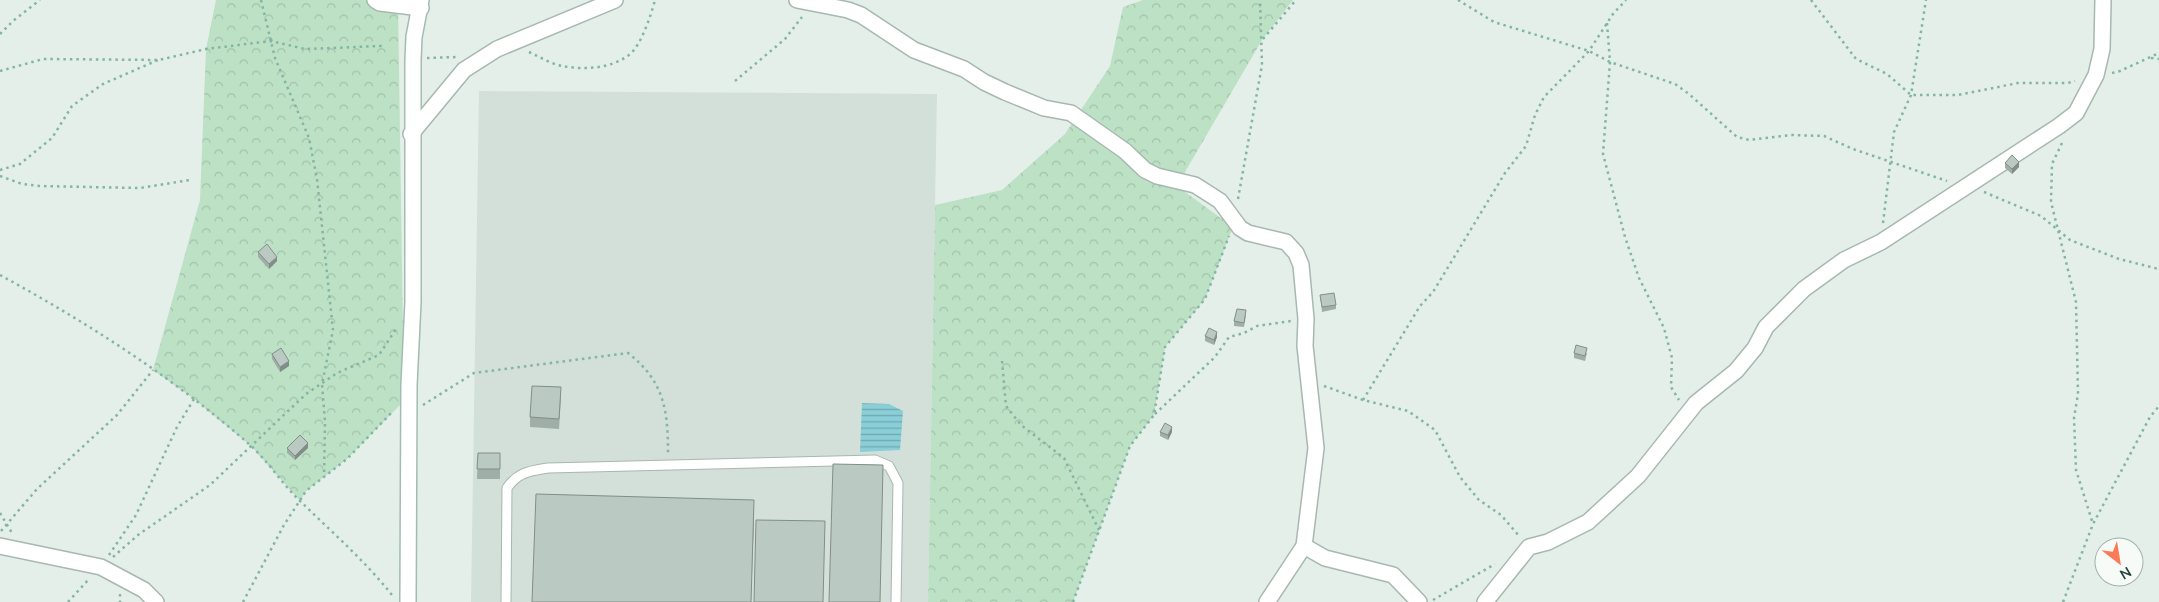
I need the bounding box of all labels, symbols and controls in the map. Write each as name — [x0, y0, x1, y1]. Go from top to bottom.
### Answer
north arrow — [2094, 537, 2144, 587]
text: N — [2116, 562, 2135, 584]

